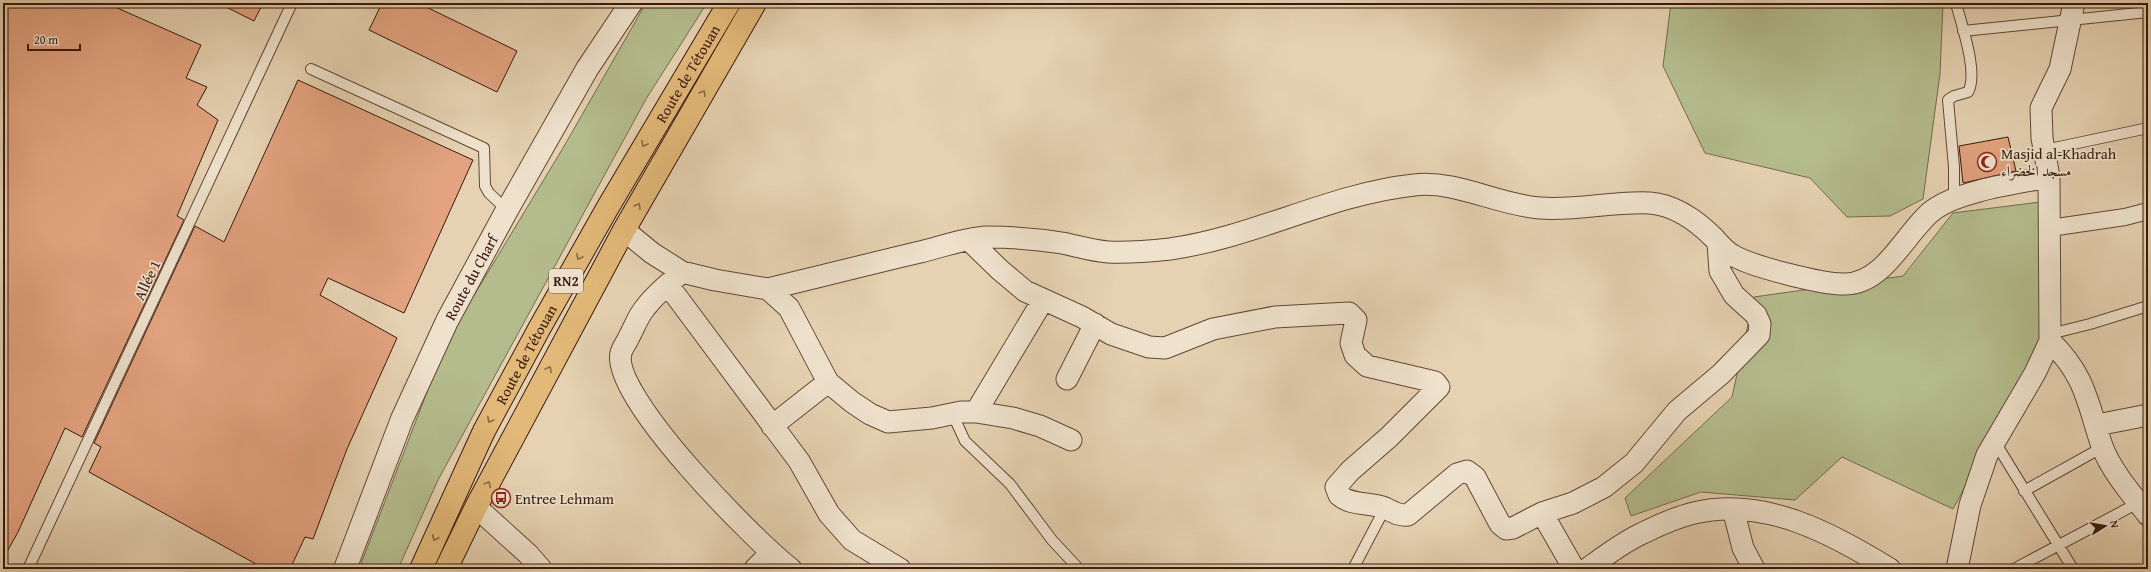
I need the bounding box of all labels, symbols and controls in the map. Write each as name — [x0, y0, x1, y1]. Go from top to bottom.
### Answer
street label: Route de Tétouan — [650, 20, 725, 126]
scale bar — [28, 26, 80, 52]
text: 20 m — [34, 31, 58, 48]
one-way arrow — [698, 90, 705, 97]
one-way arrow — [642, 140, 649, 147]
place label: Masjid al-Khadrah مسجد الخضراء — [2001, 143, 2117, 181]
mosque icon: Masjid al-Khadrah مسجد الخضراء — [1976, 151, 1998, 173]
one-way arrow — [633, 203, 640, 210]
street label: Route du Charf — [439, 229, 503, 324]
one-way arrow — [577, 253, 584, 260]
street label: Allée 1 — [129, 256, 165, 304]
road number: RN2 — [549, 269, 583, 293]
street label: Route de Tétouan — [490, 300, 562, 408]
one-way arrow — [544, 366, 552, 373]
one-way arrow — [487, 416, 495, 423]
one-way arrow — [484, 481, 491, 488]
bus stop icon: Entree Lehmam — [490, 487, 512, 509]
place label: Entree Lehmam — [515, 488, 615, 509]
north arrow — [2085, 506, 2125, 546]
text: N — [2106, 519, 2123, 530]
one-way arrow — [432, 534, 440, 541]

